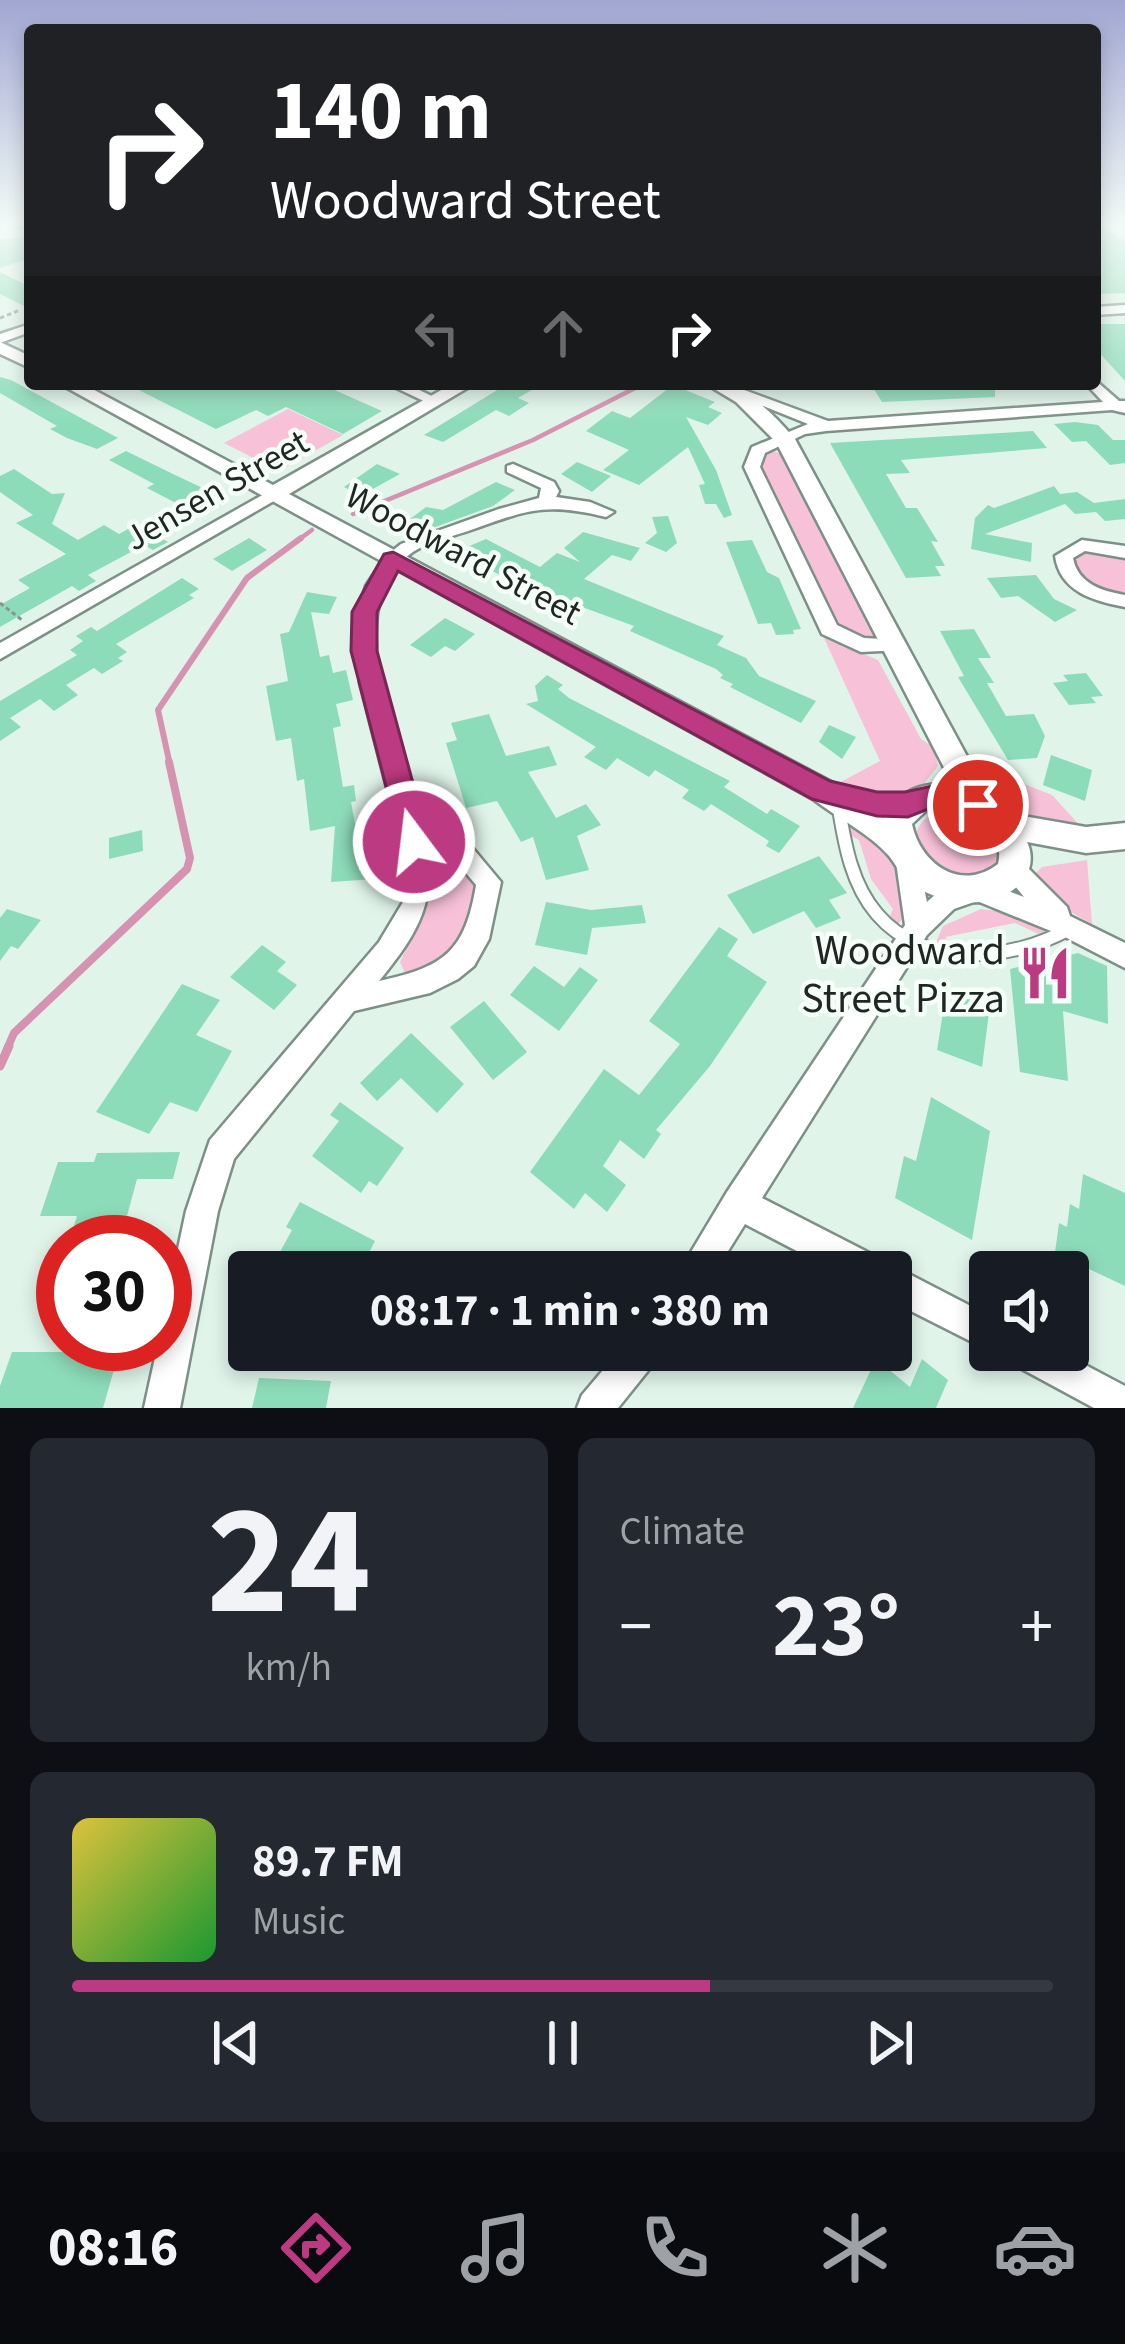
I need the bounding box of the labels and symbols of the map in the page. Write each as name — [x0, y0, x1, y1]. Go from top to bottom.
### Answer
street label: Jensen Street — [115, 417, 318, 564]
street label: Woodward Street — [336, 471, 590, 638]
pin — [927, 754, 1029, 856]
position arrow — [351, 779, 477, 905]
place label: Woodward Street Pizza — [801, 921, 1005, 1029]
restaurant icon: Woodward Street Pizza — [1016, 944, 1074, 1002]
speed limit sign: 30 — [36, 1215, 192, 1371]

